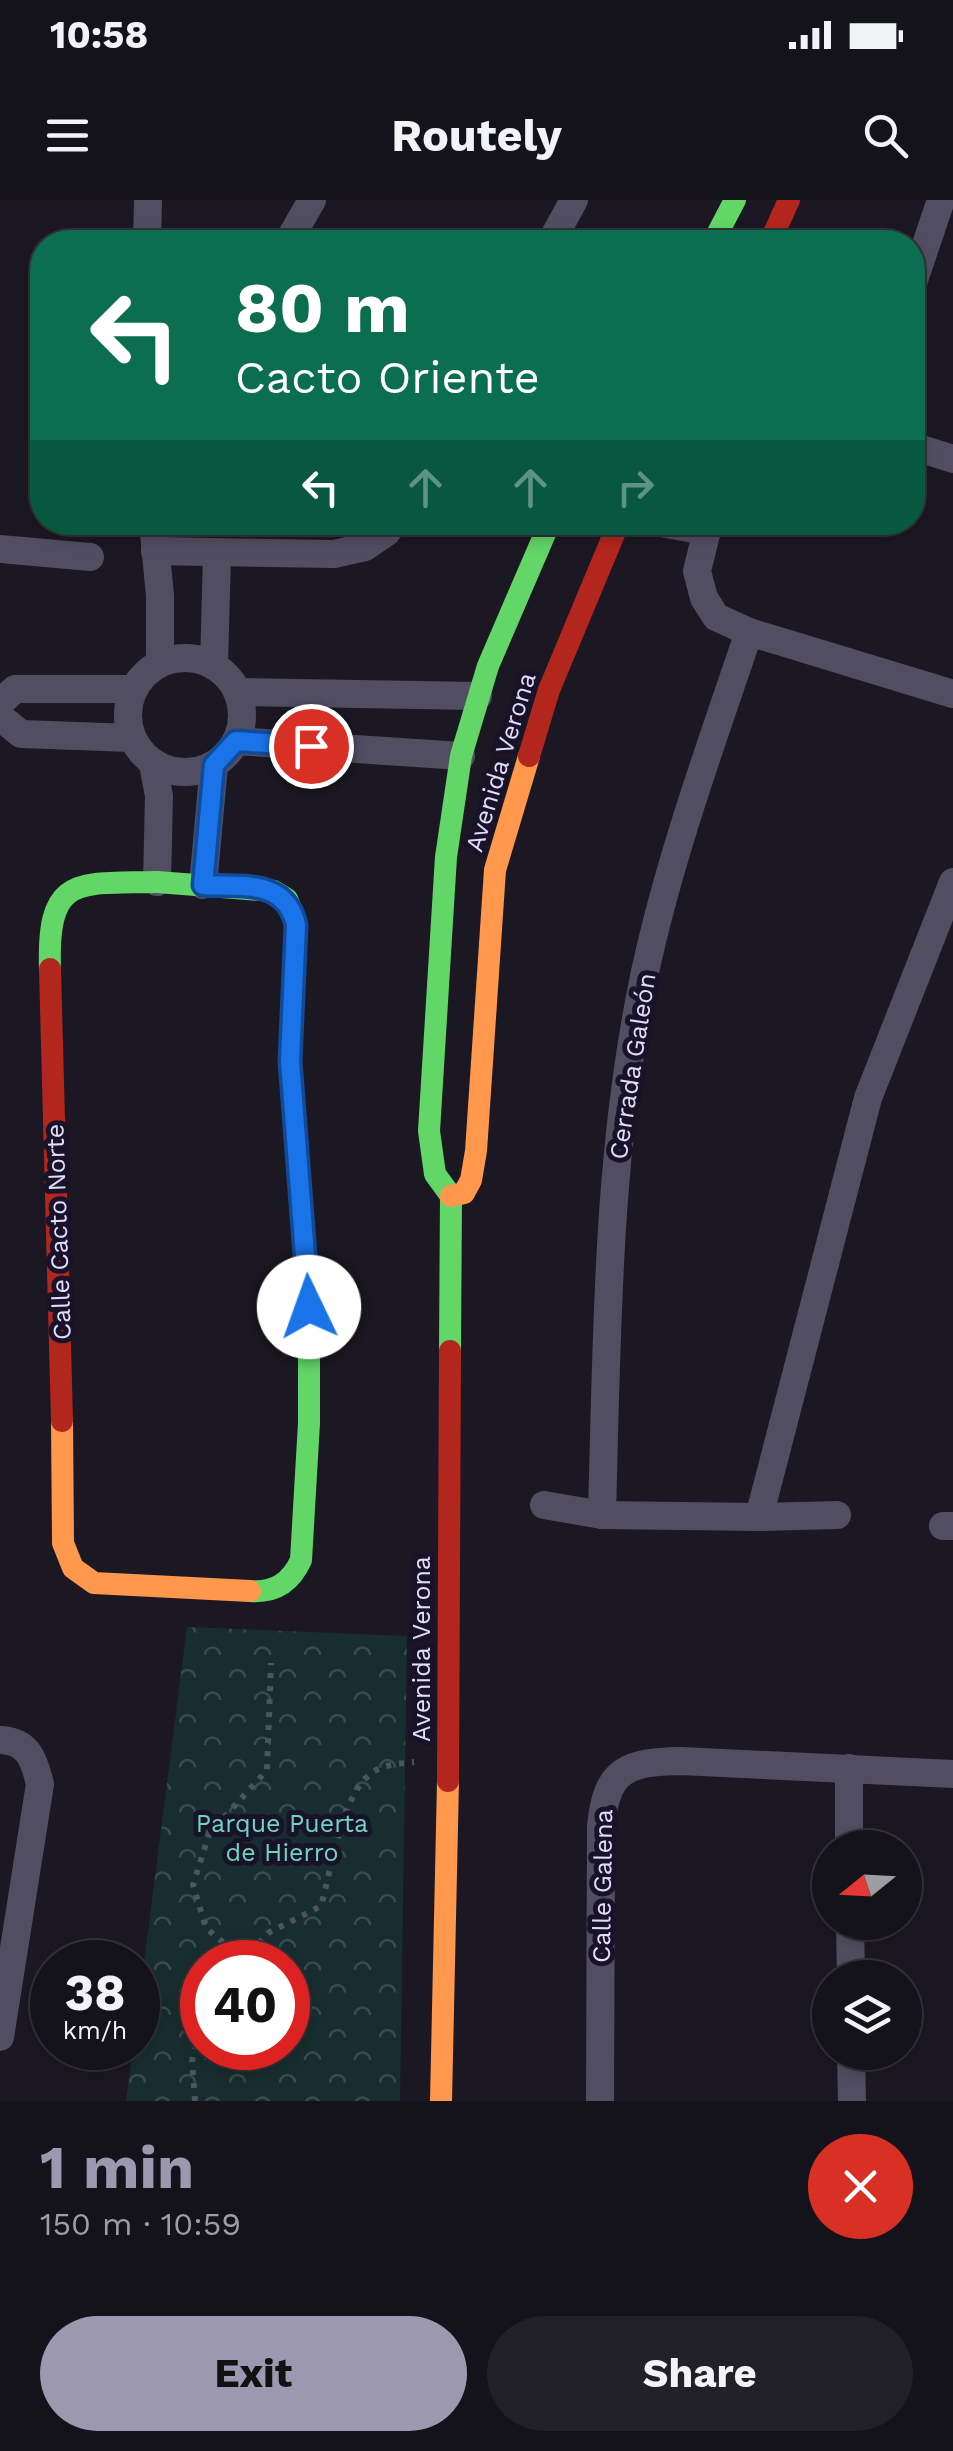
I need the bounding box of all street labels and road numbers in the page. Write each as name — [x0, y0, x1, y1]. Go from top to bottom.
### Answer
street label: Avenida Verona — [459, 669, 542, 855]
street label: Cerrada Galeón — [603, 971, 662, 1161]
street label: Calle Cacto Norte — [40, 1123, 77, 1341]
street label: Avenida Verona — [407, 1556, 436, 1742]
street label: Calle Galena — [587, 1809, 618, 1963]

